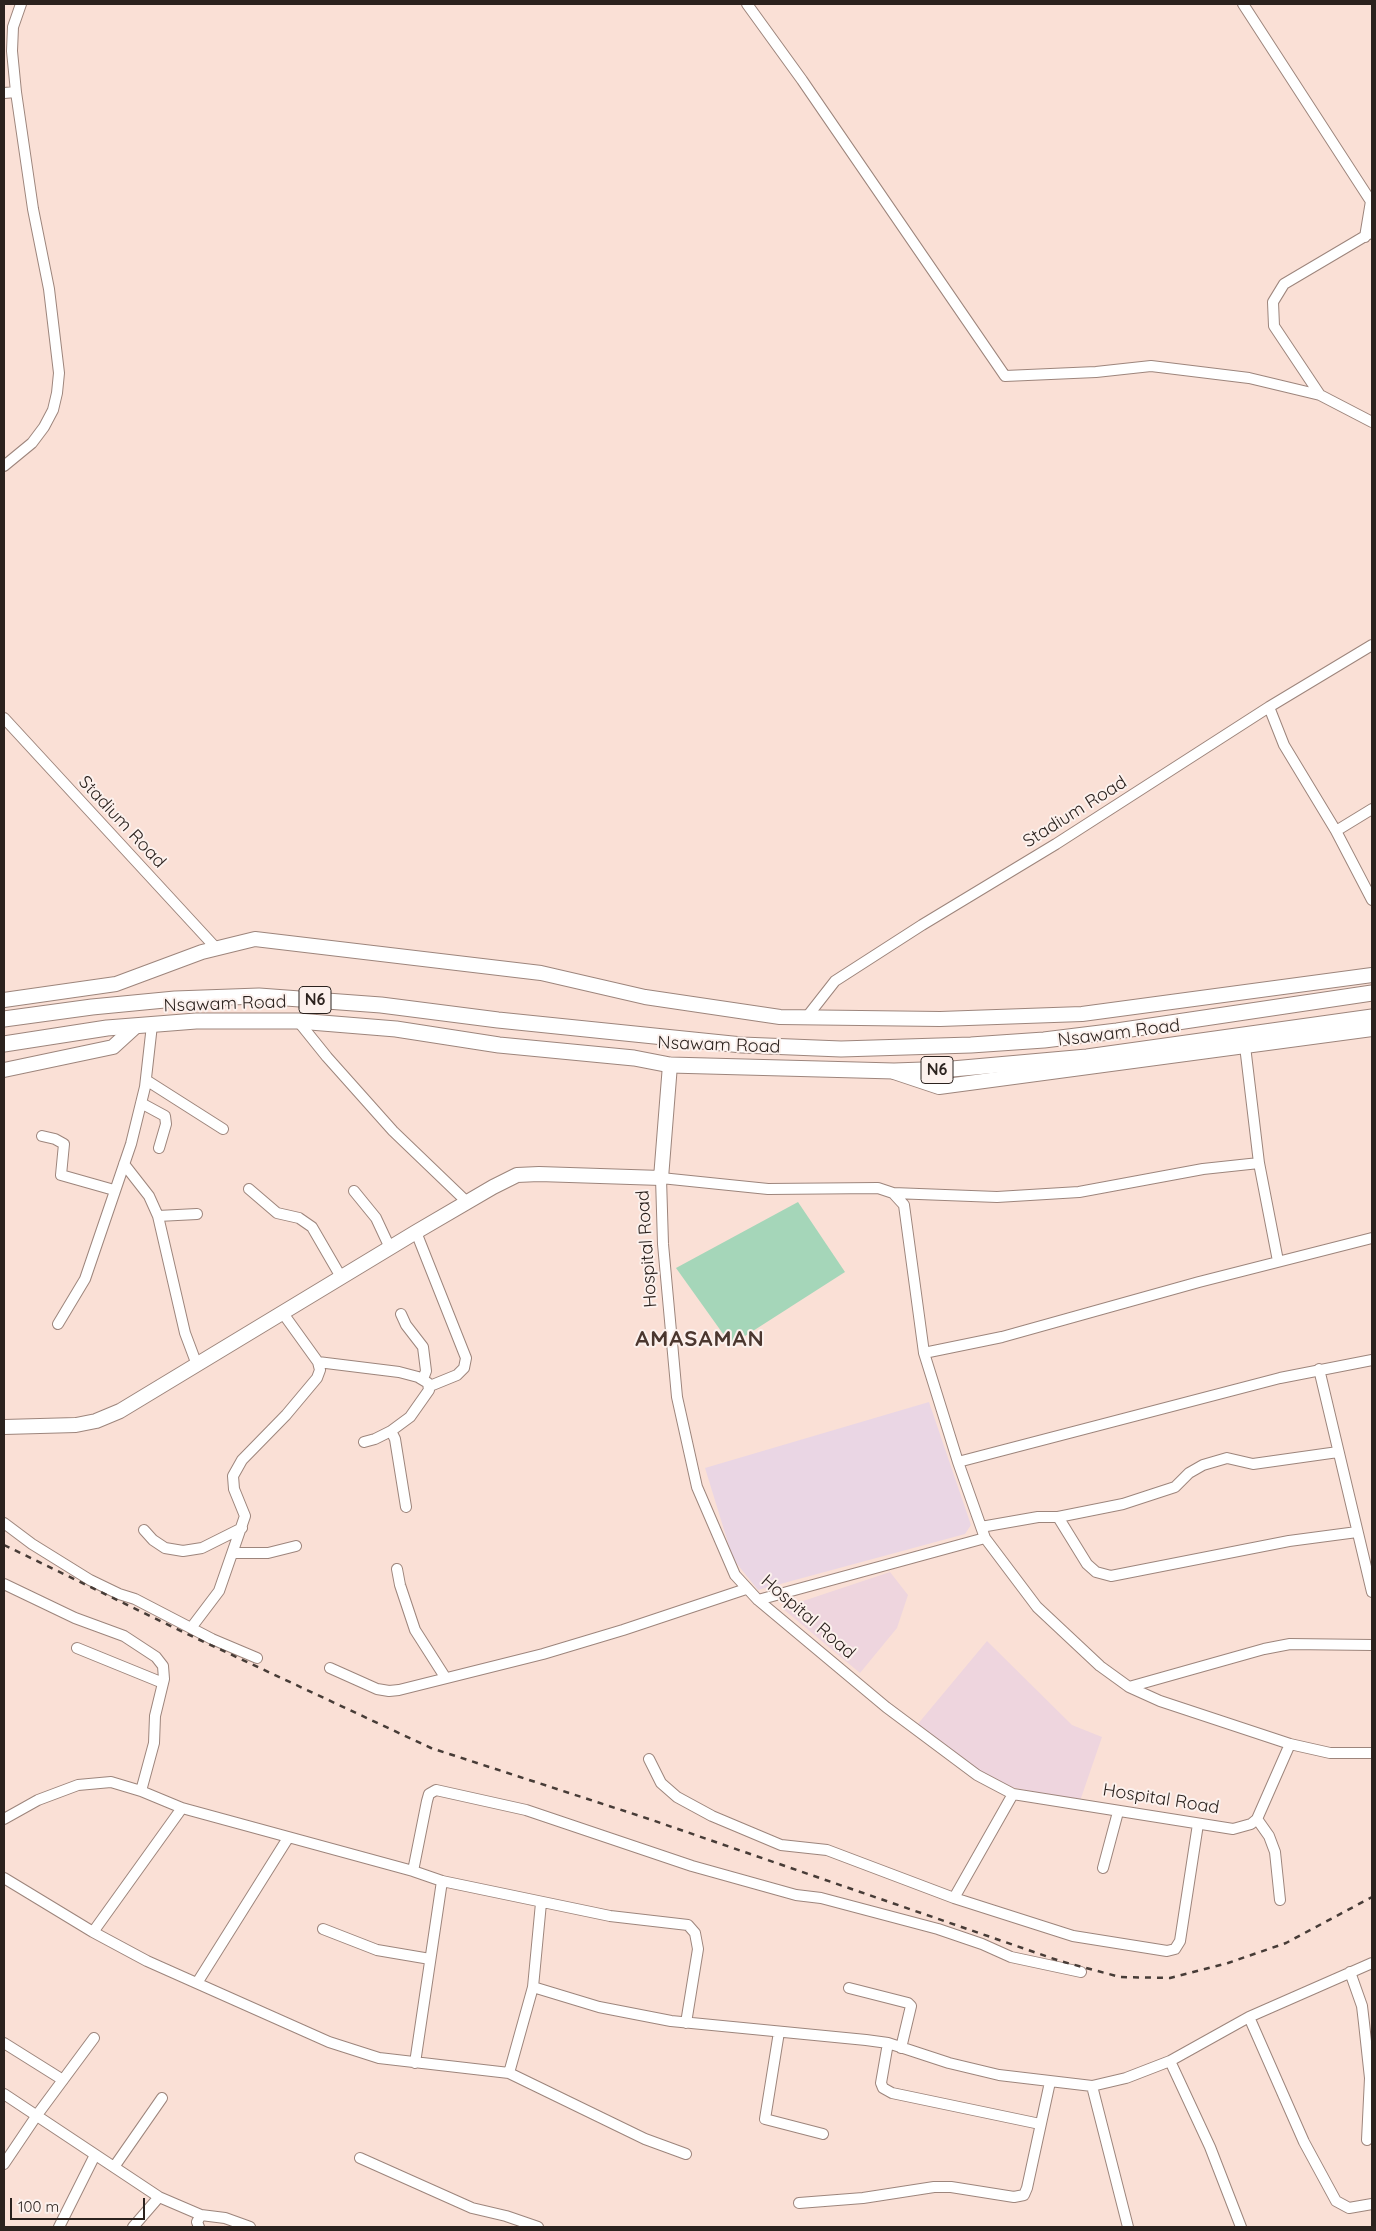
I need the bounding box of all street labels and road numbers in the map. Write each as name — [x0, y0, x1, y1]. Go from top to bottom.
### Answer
street label: Stadium Road — [74, 771, 170, 873]
street label: Stadium Road — [1019, 772, 1131, 852]
road number: N6 — [299, 986, 331, 1014]
street label: Nsawam Road — [163, 991, 287, 1017]
street label: Nsawam Road — [1057, 1015, 1181, 1051]
street label: Nsawam Road — [657, 1032, 781, 1058]
road number: N6 — [921, 1056, 953, 1084]
street label: Hospital Road — [632, 1190, 662, 1308]
street label: Hospital Road — [756, 1570, 860, 1664]
street label: Hospital Road — [1101, 1779, 1221, 1819]

